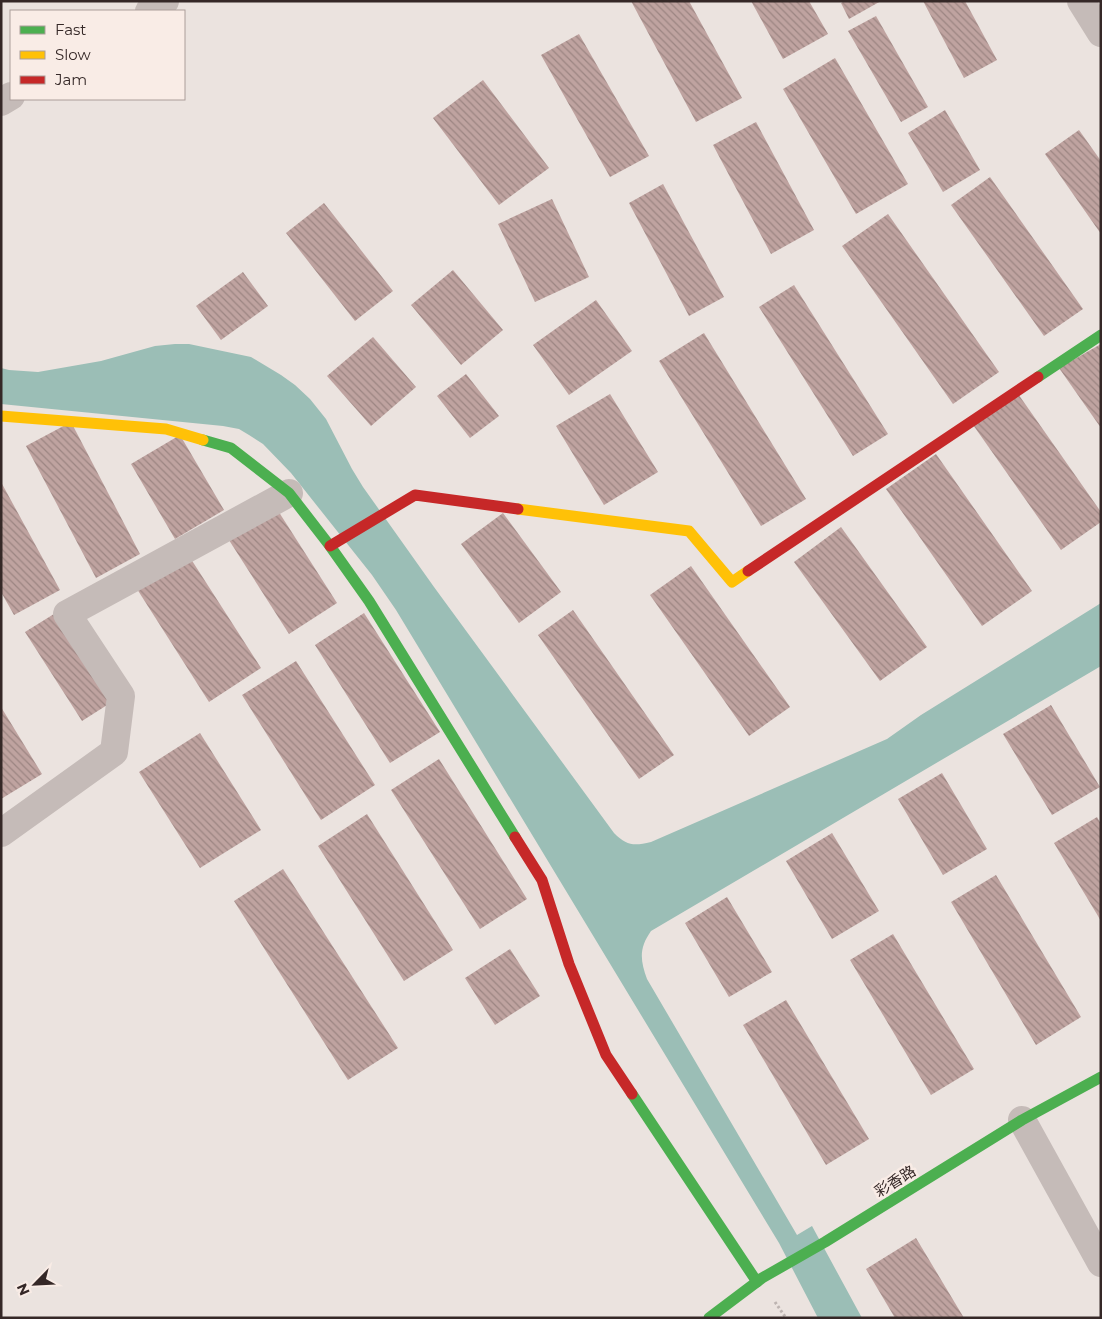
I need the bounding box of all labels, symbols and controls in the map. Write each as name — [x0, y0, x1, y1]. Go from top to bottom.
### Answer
legend — [10, 10, 185, 100]
text: Fast — [55, 20, 86, 39]
text: Slow — [55, 45, 91, 64]
text: Jam — [54, 70, 87, 89]
street label: 彩香路 — [871, 1161, 919, 1201]
north arrow — [10, 1259, 60, 1309]
text: N — [13, 1280, 34, 1298]

